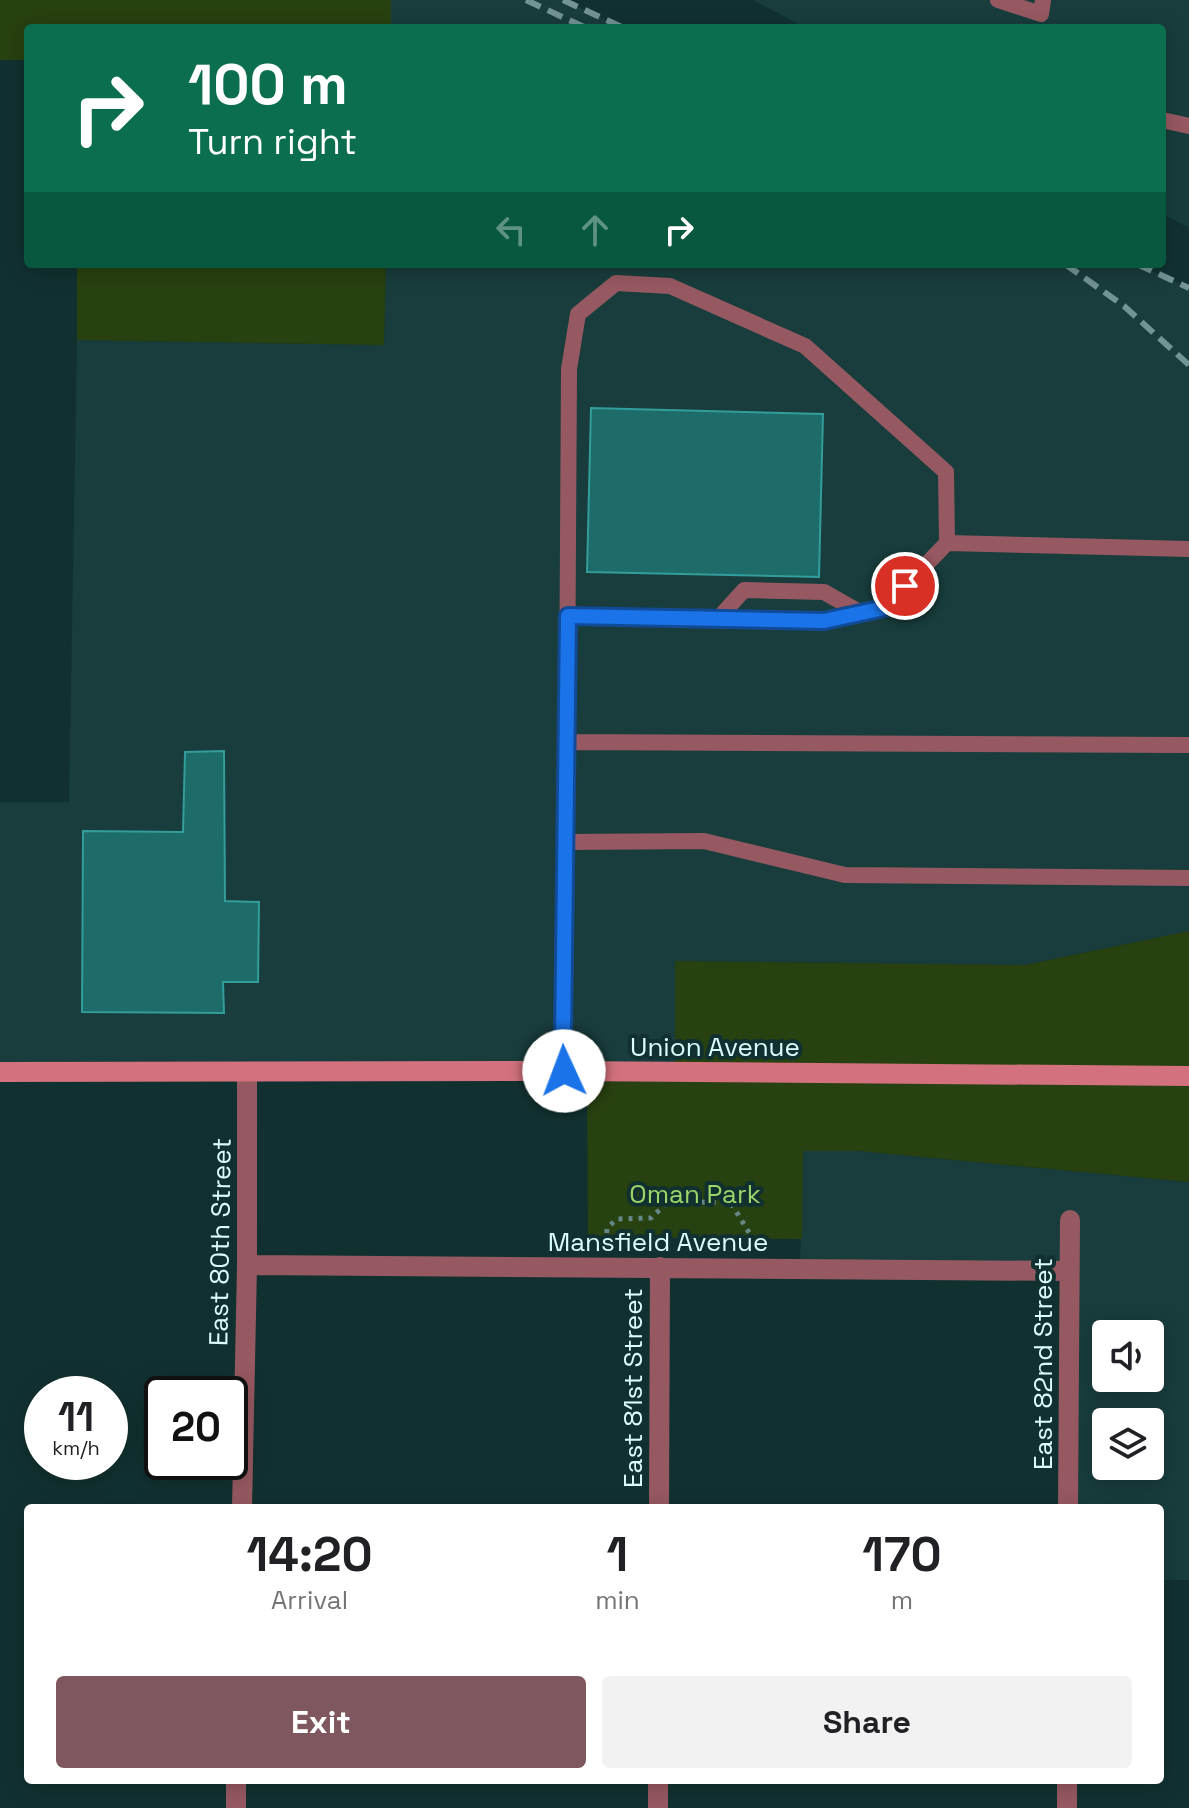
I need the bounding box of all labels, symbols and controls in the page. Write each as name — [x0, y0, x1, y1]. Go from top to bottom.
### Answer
text: 100 m — [188, 49, 348, 120]
icon: right — [56, 56, 160, 160]
text: Turn right — [188, 119, 357, 165]
icon: left — [489, 208, 533, 252]
icon: ahead — [573, 208, 617, 252]
icon: right — [657, 208, 701, 252]
pin — [871, 552, 939, 620]
icon: arrive — [883, 564, 927, 608]
position arrow — [522, 1029, 606, 1113]
street label: Union Avenue — [630, 1030, 800, 1064]
street label: East 80th Street — [201, 1138, 239, 1346]
park label: Oman Park — [629, 1177, 761, 1211]
street label: Mansfield Avenue — [548, 1225, 768, 1259]
street label: East 82nd Street — [1026, 1258, 1060, 1470]
street label: East 81st Street — [616, 1288, 650, 1488]
map controls — [1092, 1320, 1164, 1480]
button: sound — [1092, 1320, 1164, 1392]
speed limit sign: 20 — [144, 1376, 248, 1480]
text: 11 — [58, 1392, 94, 1443]
button: layers — [1092, 1408, 1164, 1480]
text: km/h — [52, 1435, 100, 1461]
text: 14:20 — [246, 1524, 373, 1585]
text: 1 — [607, 1524, 628, 1585]
text: 170 — [862, 1524, 941, 1585]
text: Arrival — [271, 1583, 348, 1617]
text: min — [595, 1583, 640, 1617]
text: m — [891, 1583, 913, 1617]
button: Exit — [56, 1676, 586, 1768]
button: Share — [602, 1676, 1132, 1768]

